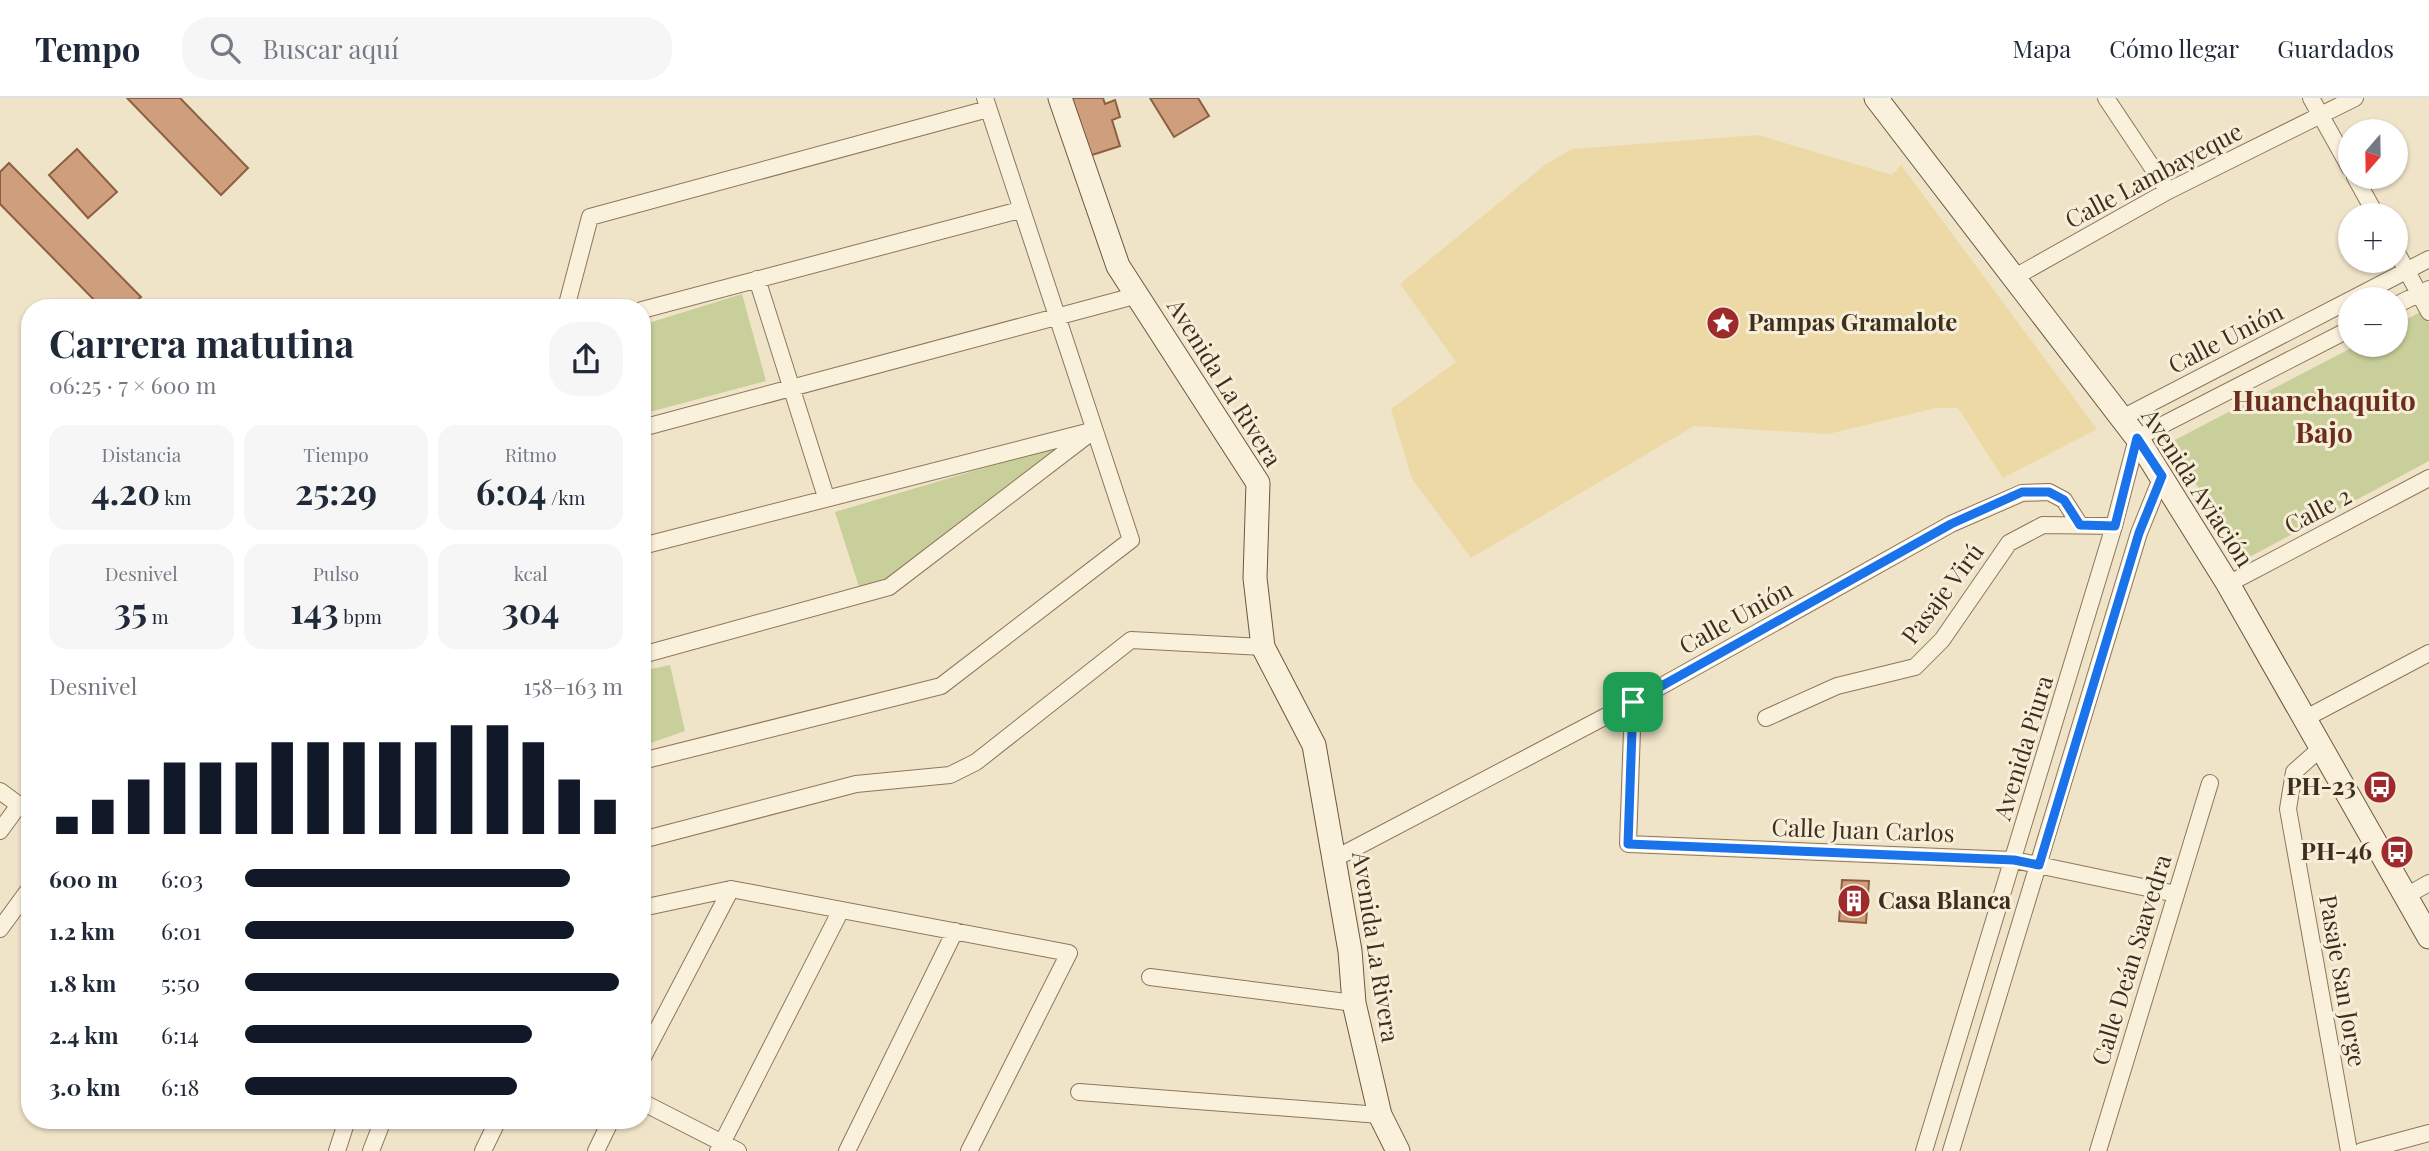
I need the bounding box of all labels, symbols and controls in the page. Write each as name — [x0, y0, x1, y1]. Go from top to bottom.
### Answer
search box — [182, 17, 672, 80]
text: Tempo — [35, 26, 140, 70]
icon: search — [206, 29, 244, 67]
text: Buscar aquí — [262, 31, 399, 66]
text: Mapa — [2013, 32, 2071, 64]
text: Cómo llegar — [2109, 32, 2239, 64]
text: Guardados — [2277, 32, 2394, 64]
street label: Calle Lambayeque — [2059, 114, 2247, 234]
north arrow — [2338, 119, 2408, 189]
map controls — [2338, 119, 2408, 357]
button: + — [2338, 203, 2408, 273]
button: − — [2338, 287, 2408, 357]
street label: Avenida La Rivera — [1161, 291, 1290, 472]
street label: Calle Unión — [2162, 295, 2288, 380]
place icon: Pampas Gramalote — [1704, 304, 1742, 342]
place label: Pampas Gramalote — [1748, 305, 1957, 337]
text: Carrera matutina — [49, 317, 354, 368]
button: share — [549, 322, 623, 396]
text: 06:25 · 7 × 600 m — [49, 369, 217, 400]
district label: Huanchaquito Bajo — [2232, 381, 2416, 450]
street label: Avenida Aviación — [2135, 401, 2262, 572]
text: Distancia — [102, 441, 181, 467]
text: Tiempo — [303, 441, 369, 467]
text: Ritmo — [505, 441, 557, 467]
text: 4.20 — [91, 467, 160, 514]
text: 25:29 — [295, 467, 377, 514]
text: 6:04 — [476, 467, 546, 514]
street label: Calle 2 — [2278, 478, 2356, 540]
text: km — [160, 484, 191, 510]
text: /km — [546, 484, 586, 510]
street label: Pasaje Virú — [1893, 536, 1990, 650]
text: Desnivel — [105, 560, 178, 586]
text: Pulso — [313, 560, 359, 586]
text: kcal — [514, 560, 548, 586]
street label: Calle Unión — [1673, 572, 1797, 661]
text: 35 — [114, 586, 147, 633]
text: 143 — [290, 586, 339, 633]
text: 304 — [502, 586, 560, 633]
text: m — [147, 603, 169, 629]
text: bpm — [339, 603, 382, 629]
text: Desnivel — [49, 670, 137, 701]
text: 158–163 m — [523, 670, 623, 701]
street label: Avenida Piura — [1985, 671, 2059, 824]
pin — [1603, 672, 1663, 732]
icon: arrive — [1614, 683, 1652, 721]
bus stop icon: PH-23 — [2361, 768, 2399, 806]
place label: PH-23 — [2286, 769, 2356, 801]
street label: Calle Juan Carlos — [1771, 810, 1955, 848]
bus stop icon: PH-46 — [2378, 833, 2416, 871]
place label: PH-46 — [2301, 834, 2372, 866]
street label: Avenida La Rivera — [1346, 848, 1408, 1044]
street label: Calle Deán Saavedra — [2083, 850, 2177, 1069]
text: 600 m — [49, 863, 118, 894]
text: 6:03 — [161, 863, 203, 894]
building icon: Casa Blanca — [1835, 882, 1873, 920]
place label: Casa Blanca — [1878, 883, 2012, 915]
street label: Pasaje San Jorge — [2313, 892, 2375, 1069]
text: 1.2 km — [49, 915, 115, 946]
text: 6:01 — [161, 915, 201, 946]
text: 1.8 km — [49, 967, 116, 998]
text: 5:50 — [161, 967, 200, 998]
text: 2.4 km — [49, 1019, 119, 1050]
text: 6:14 — [161, 1019, 199, 1050]
text: 3.0 km — [49, 1071, 121, 1102]
text: 6:18 — [161, 1071, 199, 1102]

